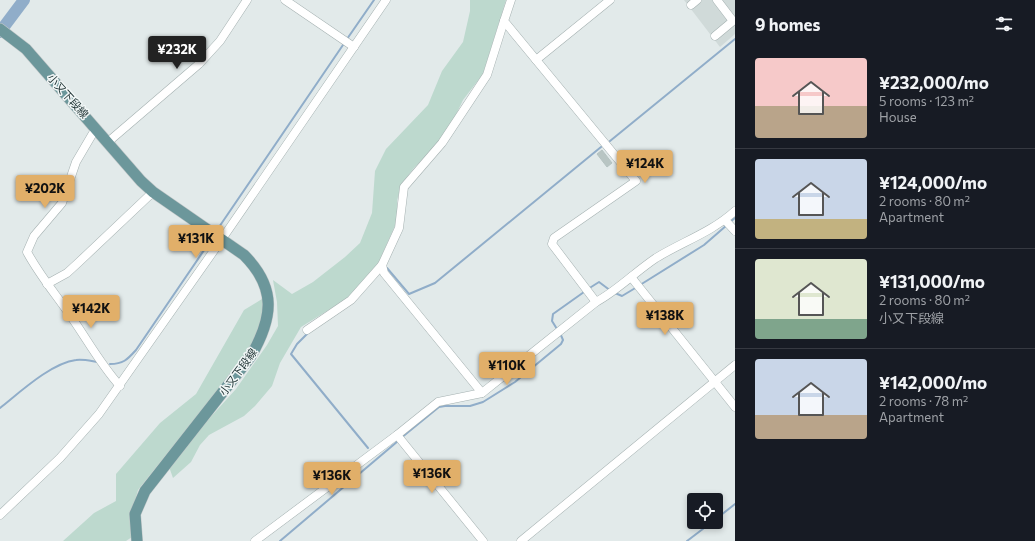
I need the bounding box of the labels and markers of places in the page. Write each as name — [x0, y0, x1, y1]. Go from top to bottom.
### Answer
pin: ¥232K — [149, 36, 205, 70]
pin: ¥124K — [617, 150, 673, 184]
pin: ¥202K — [17, 175, 73, 209]
pin: ¥131K — [168, 225, 224, 259]
pin: ¥142K — [63, 295, 119, 329]
pin: ¥138K — [637, 302, 693, 336]
pin: ¥110K — [479, 352, 535, 386]
pin: ¥136K — [404, 460, 460, 494]
pin: ¥136K — [304, 462, 360, 496]

